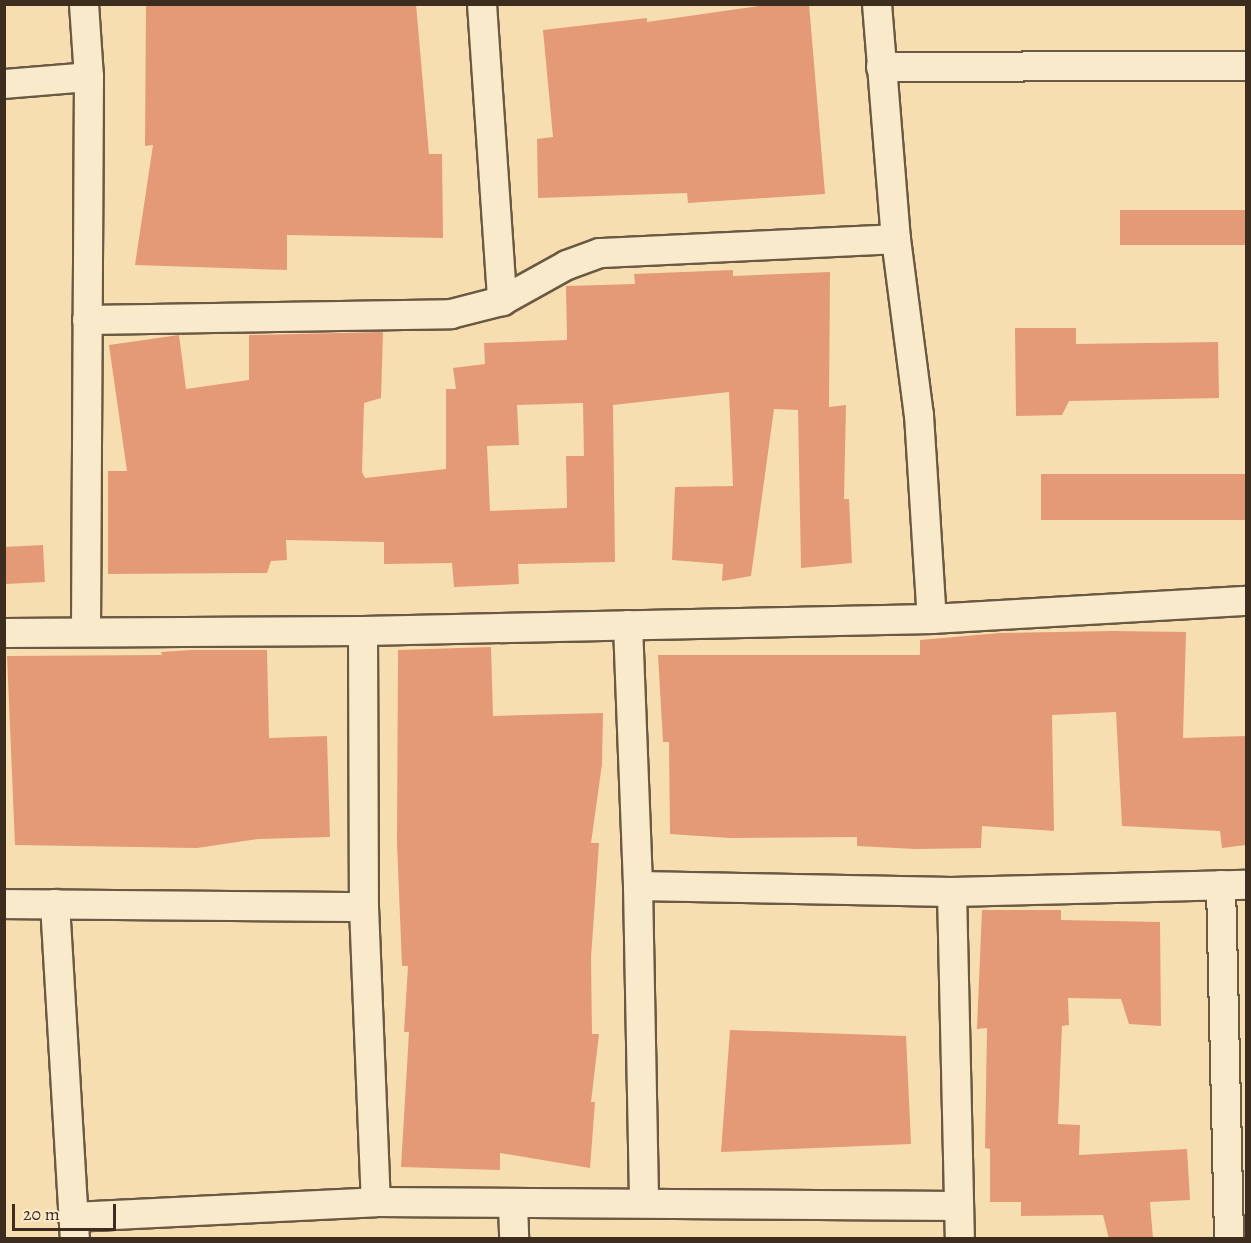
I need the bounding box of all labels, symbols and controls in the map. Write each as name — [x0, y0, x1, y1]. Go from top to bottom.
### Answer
scale bar — [15, 1192, 118, 1230]
text: 20 m — [23, 1202, 60, 1226]

